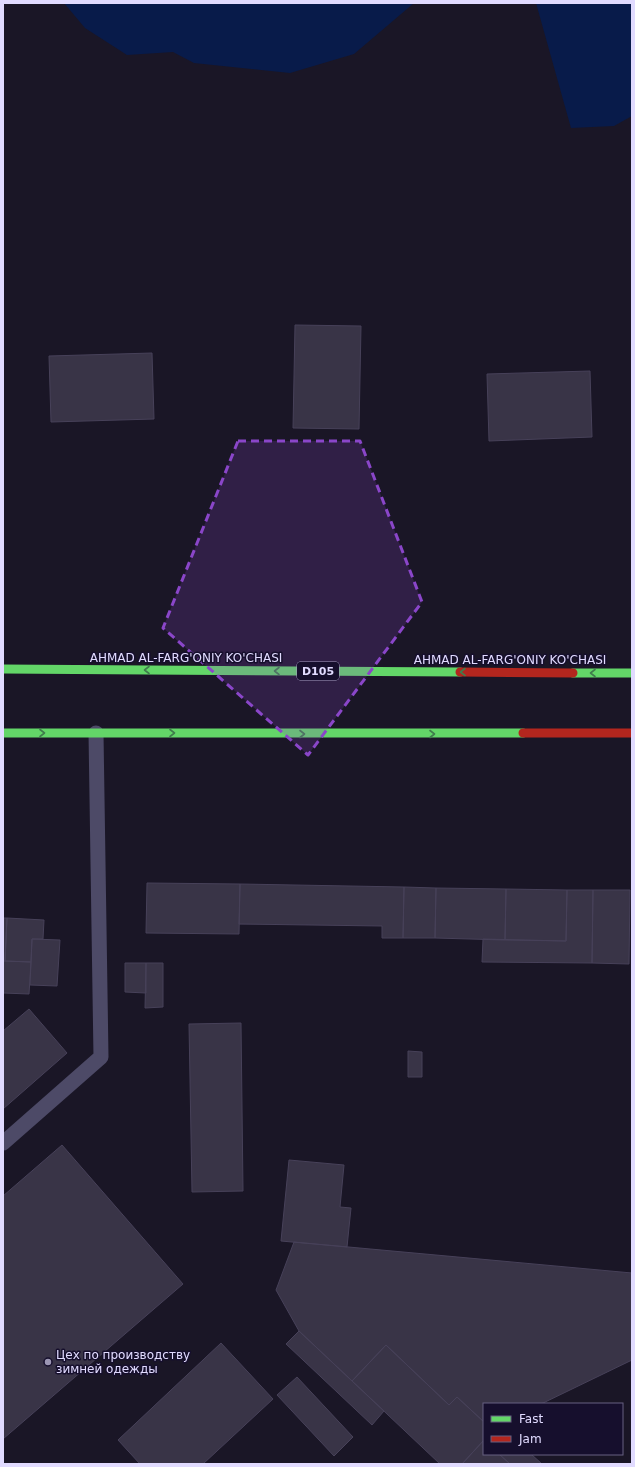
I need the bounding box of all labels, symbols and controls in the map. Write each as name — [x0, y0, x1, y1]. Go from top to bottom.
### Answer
street label: AHMAD AL-FARG'ONIY KO'CHASI — [90, 651, 282, 665]
street label: AHMAD AL-FARG'ONIY KO'CHASI — [414, 653, 606, 667]
road number: D105 — [297, 662, 339, 680]
one-way arrow — [144, 666, 150, 674]
one-way arrow — [274, 667, 280, 675]
one-way arrow — [460, 668, 466, 676]
one-way arrow — [590, 669, 596, 677]
one-way arrow — [39, 729, 45, 737]
one-way arrow — [169, 729, 175, 737]
one-way arrow — [299, 730, 305, 738]
one-way arrow — [429, 730, 435, 738]
place label: Цех по производству зимней одежды — [56, 1348, 190, 1376]
marker: Цех по производству зимней одежды — [43, 1357, 53, 1367]
legend — [483, 1403, 623, 1455]
text: Fast — [519, 1412, 543, 1426]
text: Jam — [518, 1432, 542, 1446]

